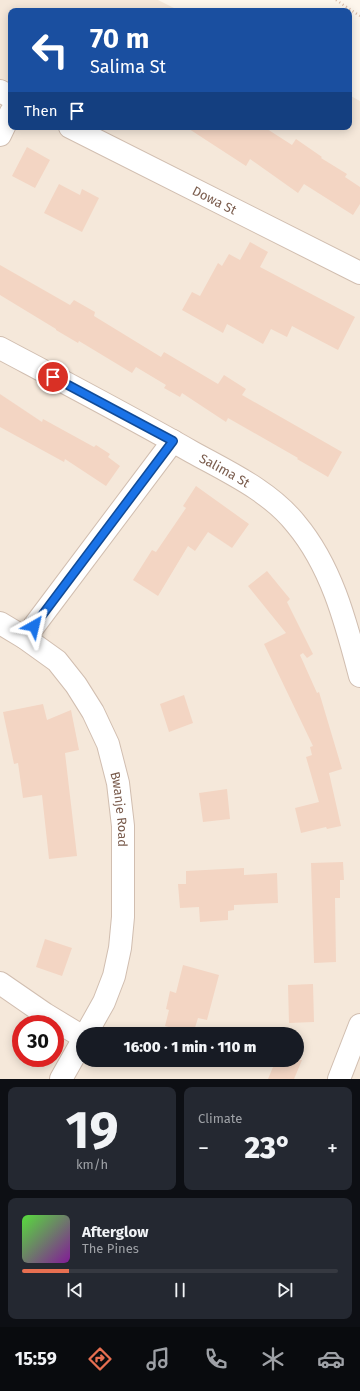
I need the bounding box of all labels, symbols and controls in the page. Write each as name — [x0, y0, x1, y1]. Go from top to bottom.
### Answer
text: 70 m — [90, 22, 149, 55]
icon: left — [24, 24, 76, 76]
text: Salima St — [90, 56, 166, 78]
icon: arrive — [66, 100, 88, 122]
text: Then — [24, 102, 58, 120]
street label: Dowa St — [190, 182, 240, 217]
pin — [36, 360, 70, 394]
icon: arrive — [42, 366, 64, 388]
street label: Salima St — [197, 450, 253, 490]
position arrow — [13, 605, 55, 647]
street label: Bwanje Road — [108, 770, 131, 847]
speed limit sign: 30 — [12, 1015, 64, 1067]
text: 16:00 · 1 min · 110 m — [124, 1038, 256, 1056]
text: 19 — [65, 1099, 119, 1162]
text: Climate — [198, 1111, 242, 1126]
text: 23° — [245, 1130, 291, 1166]
text: − — [198, 1135, 209, 1162]
text: + — [327, 1135, 338, 1162]
text: km/h — [76, 1157, 108, 1172]
text: Afterglow — [82, 1223, 148, 1241]
text: The Pines — [82, 1241, 139, 1256]
icon: previous — [64, 1279, 86, 1301]
icon: pause — [169, 1279, 191, 1301]
icon: next — [274, 1279, 296, 1301]
icon: directions — [86, 1345, 114, 1373]
icon: music — [144, 1345, 172, 1373]
icon: phone — [202, 1345, 230, 1373]
icon: climate — [259, 1345, 287, 1373]
icon: car — [317, 1345, 345, 1373]
text: 15:59 — [15, 1348, 57, 1370]

